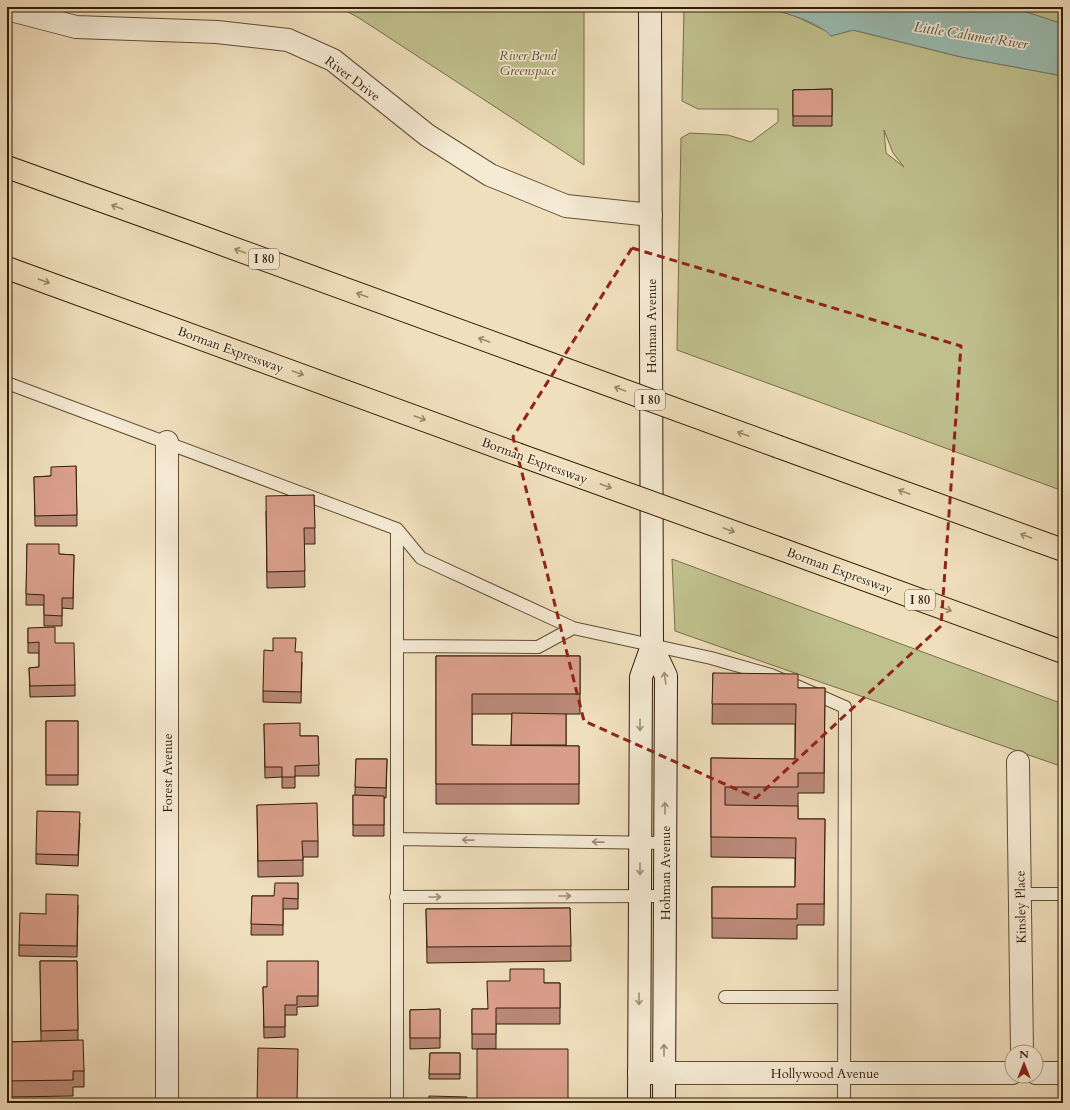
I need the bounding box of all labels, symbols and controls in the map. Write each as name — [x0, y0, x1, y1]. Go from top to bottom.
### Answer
water label: Little Calumet River — [913, 17, 1030, 54]
park label: River Bend Greenspace — [499, 47, 558, 80]
street label: River Drive — [321, 52, 384, 106]
one-way arrow — [112, 202, 124, 210]
one-way arrow — [234, 246, 246, 254]
road number: I 80 — [249, 249, 279, 269]
one-way arrow — [37, 278, 49, 286]
street label: Hohman Avenue — [643, 279, 661, 373]
one-way arrow — [356, 291, 368, 299]
street label: Borman Expressway — [175, 322, 286, 378]
one-way arrow — [479, 335, 491, 343]
one-way arrow — [291, 370, 303, 378]
one-way arrow — [615, 385, 627, 393]
road number: I 80 — [635, 390, 665, 410]
one-way arrow — [413, 415, 426, 422]
one-way arrow — [736, 430, 749, 437]
street label: Borman Expressway — [479, 433, 590, 489]
one-way arrow — [600, 483, 613, 490]
one-way arrow — [898, 488, 910, 496]
one-way arrow — [722, 527, 735, 534]
one-way arrow — [1021, 532, 1033, 540]
street label: Borman Expressway — [784, 543, 895, 599]
road number: I 80 — [905, 590, 935, 610]
one-way arrow — [940, 606, 952, 614]
one-way arrow — [661, 672, 669, 685]
one-way arrow — [636, 718, 644, 731]
street label: Forest Avenue — [159, 733, 177, 813]
one-way arrow — [661, 802, 669, 815]
street label: Hohman Avenue — [657, 826, 675, 920]
one-way arrow — [462, 836, 475, 844]
one-way arrow — [592, 838, 605, 846]
one-way arrow — [636, 862, 644, 875]
street label: Kinsley Place — [1011, 870, 1031, 944]
one-way arrow — [558, 892, 571, 900]
one-way arrow — [428, 893, 441, 901]
one-way arrow — [635, 992, 643, 1005]
one-way arrow — [660, 1044, 668, 1057]
north arrow — [1004, 1044, 1044, 1084]
text: N — [1019, 1047, 1029, 1062]
street label: Hollywood Avenue — [771, 1065, 879, 1083]

